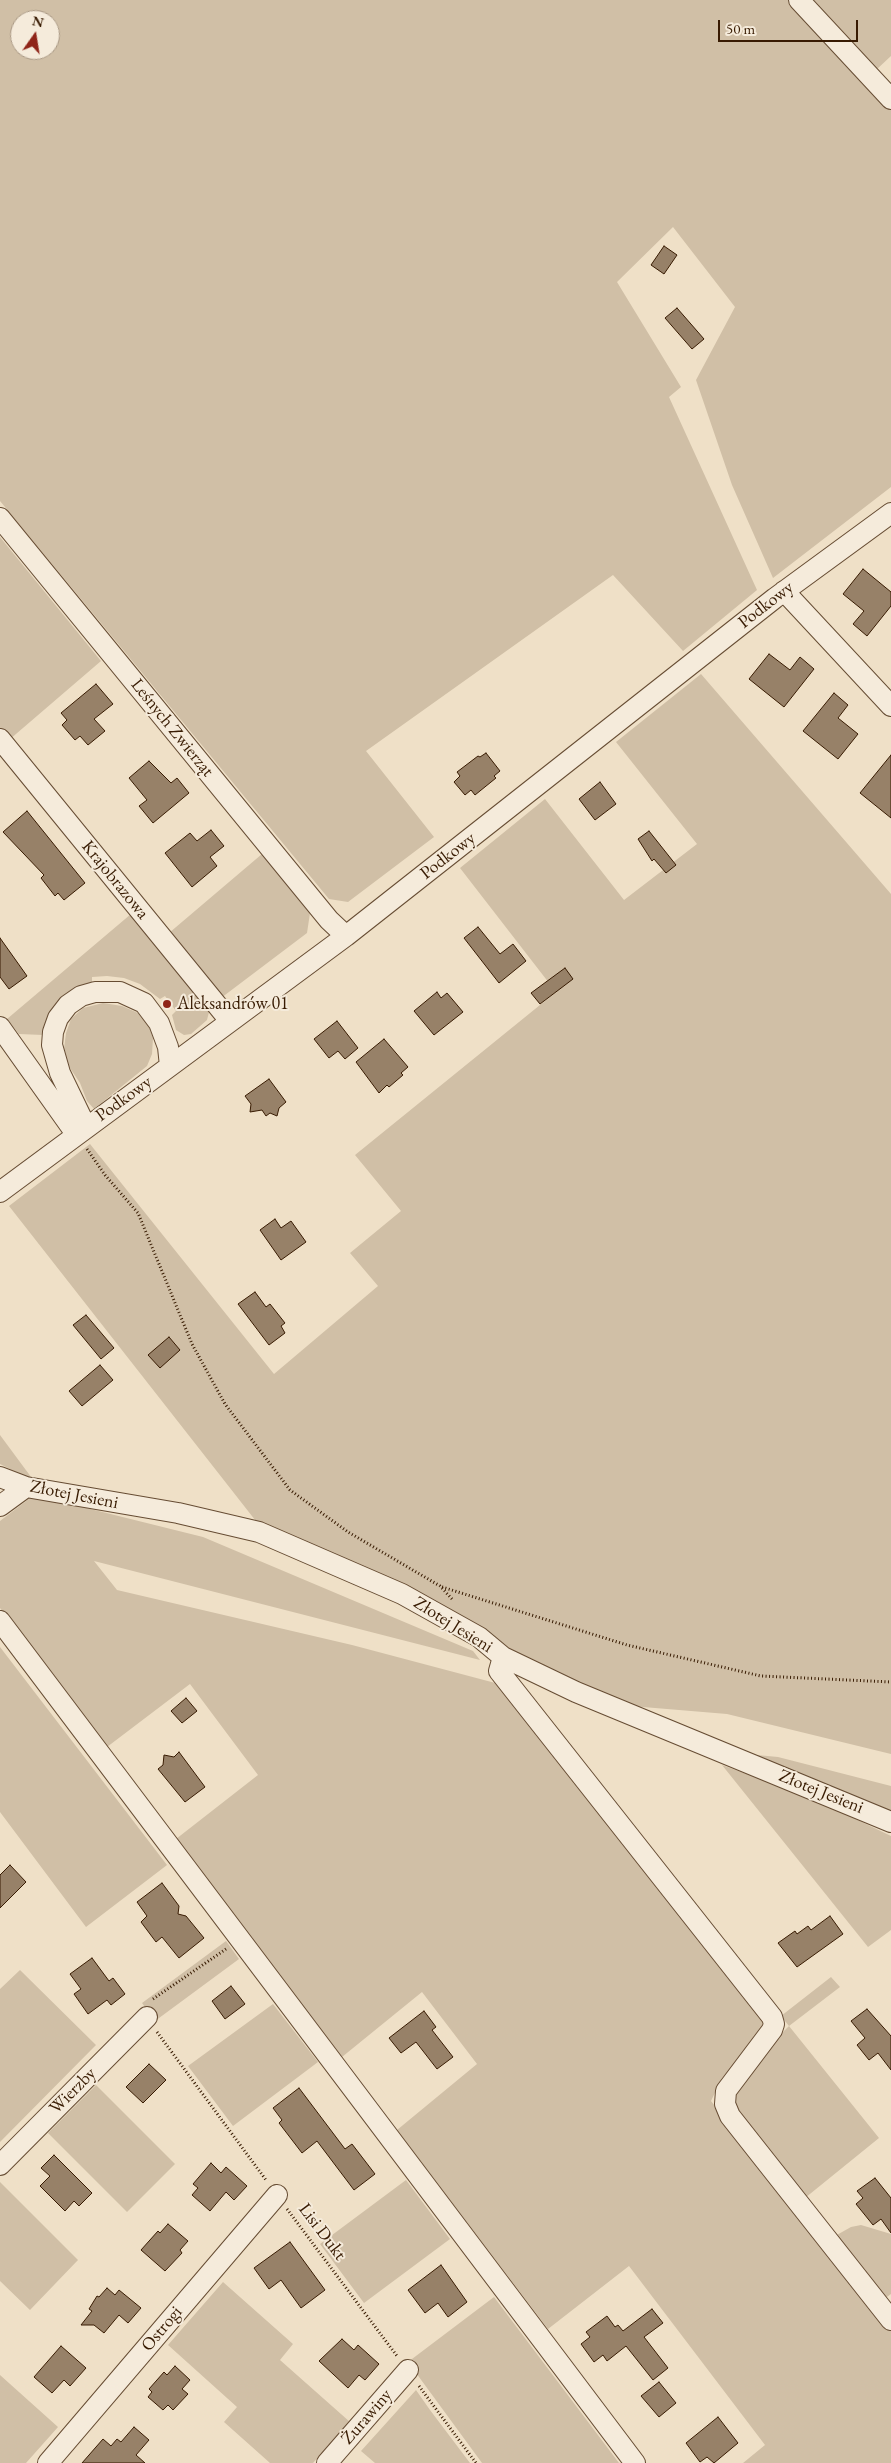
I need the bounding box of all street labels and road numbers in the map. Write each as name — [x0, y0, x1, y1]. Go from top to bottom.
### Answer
street label: Podkowy — [734, 577, 798, 633]
street label: Leśnych Zwierząt — [126, 675, 218, 781]
street label: Podkowy — [416, 828, 480, 884]
street label: Krajobrazowa — [77, 836, 153, 924]
street label: Podkowy — [92, 1071, 156, 1127]
street label: Złotej Jesieni — [28, 1476, 120, 1514]
street label: Złotej Jesieni — [409, 1592, 497, 1658]
street label: Złotej Jesieni — [775, 1765, 867, 1819]
street label: Wierzby — [45, 2063, 101, 2119]
street label: Lisi Dukt — [294, 2199, 350, 2265]
street label: Ostrogi — [137, 2302, 187, 2356]
street label: Żurawiny — [337, 2385, 397, 2449]

